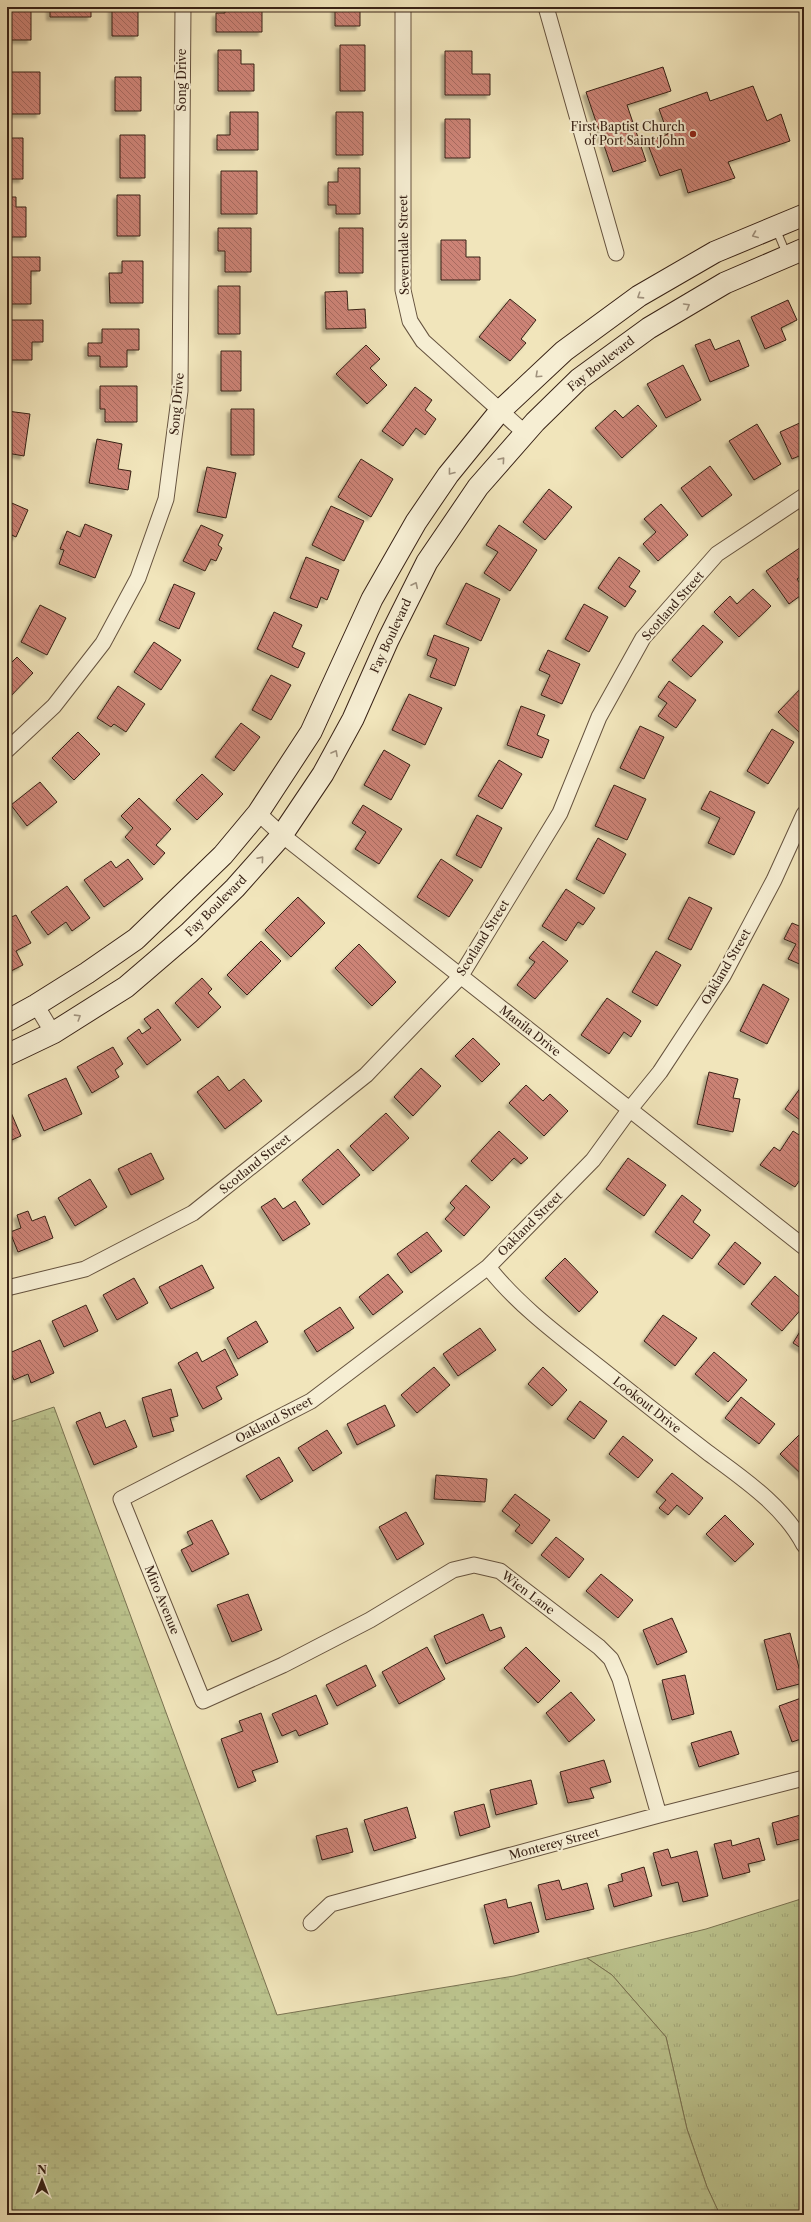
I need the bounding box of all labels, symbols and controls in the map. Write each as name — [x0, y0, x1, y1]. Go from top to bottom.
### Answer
street label: Song Drive — [174, 48, 189, 111]
place label: First Baptist Church of Port Saint John — [570, 119, 685, 148]
marker: First Baptist Church of Port Saint John — [688, 129, 698, 139]
street label: Severndale Street — [395, 194, 412, 295]
one-way arrow — [752, 231, 759, 239]
one-way arrow — [637, 291, 644, 298]
one-way arrow — [683, 303, 690, 310]
street label: Fay Boulevard — [564, 332, 638, 394]
one-way arrow — [535, 371, 543, 378]
street label: Song Drive — [166, 372, 187, 436]
one-way arrow — [497, 457, 504, 465]
one-way arrow — [449, 467, 456, 474]
street label: Scotland Street — [638, 567, 707, 643]
one-way arrow — [410, 582, 418, 589]
street label: Fay Boulevard — [367, 595, 415, 676]
one-way arrow — [330, 750, 337, 757]
one-way arrow — [256, 856, 263, 864]
street label: Fay Boulevard — [182, 871, 250, 940]
street label: Scotland Street — [453, 896, 512, 979]
street label: Oakland Street — [698, 925, 754, 1007]
street label: Manila Drive — [497, 1002, 564, 1059]
one-way arrow — [74, 1014, 81, 1021]
street label: Scotland Street — [216, 1130, 294, 1197]
street label: Oakland Street — [494, 1188, 566, 1259]
street label: Lookout Drive — [610, 1373, 685, 1436]
street label: Oakland Street — [233, 1393, 316, 1446]
street label: Miro Avenue — [142, 1563, 183, 1637]
street label: Wien Lane — [498, 1567, 558, 1618]
street label: Monterey Street — [507, 1824, 601, 1863]
north arrow — [22, 2160, 62, 2200]
text: N — [37, 2163, 47, 2177]

